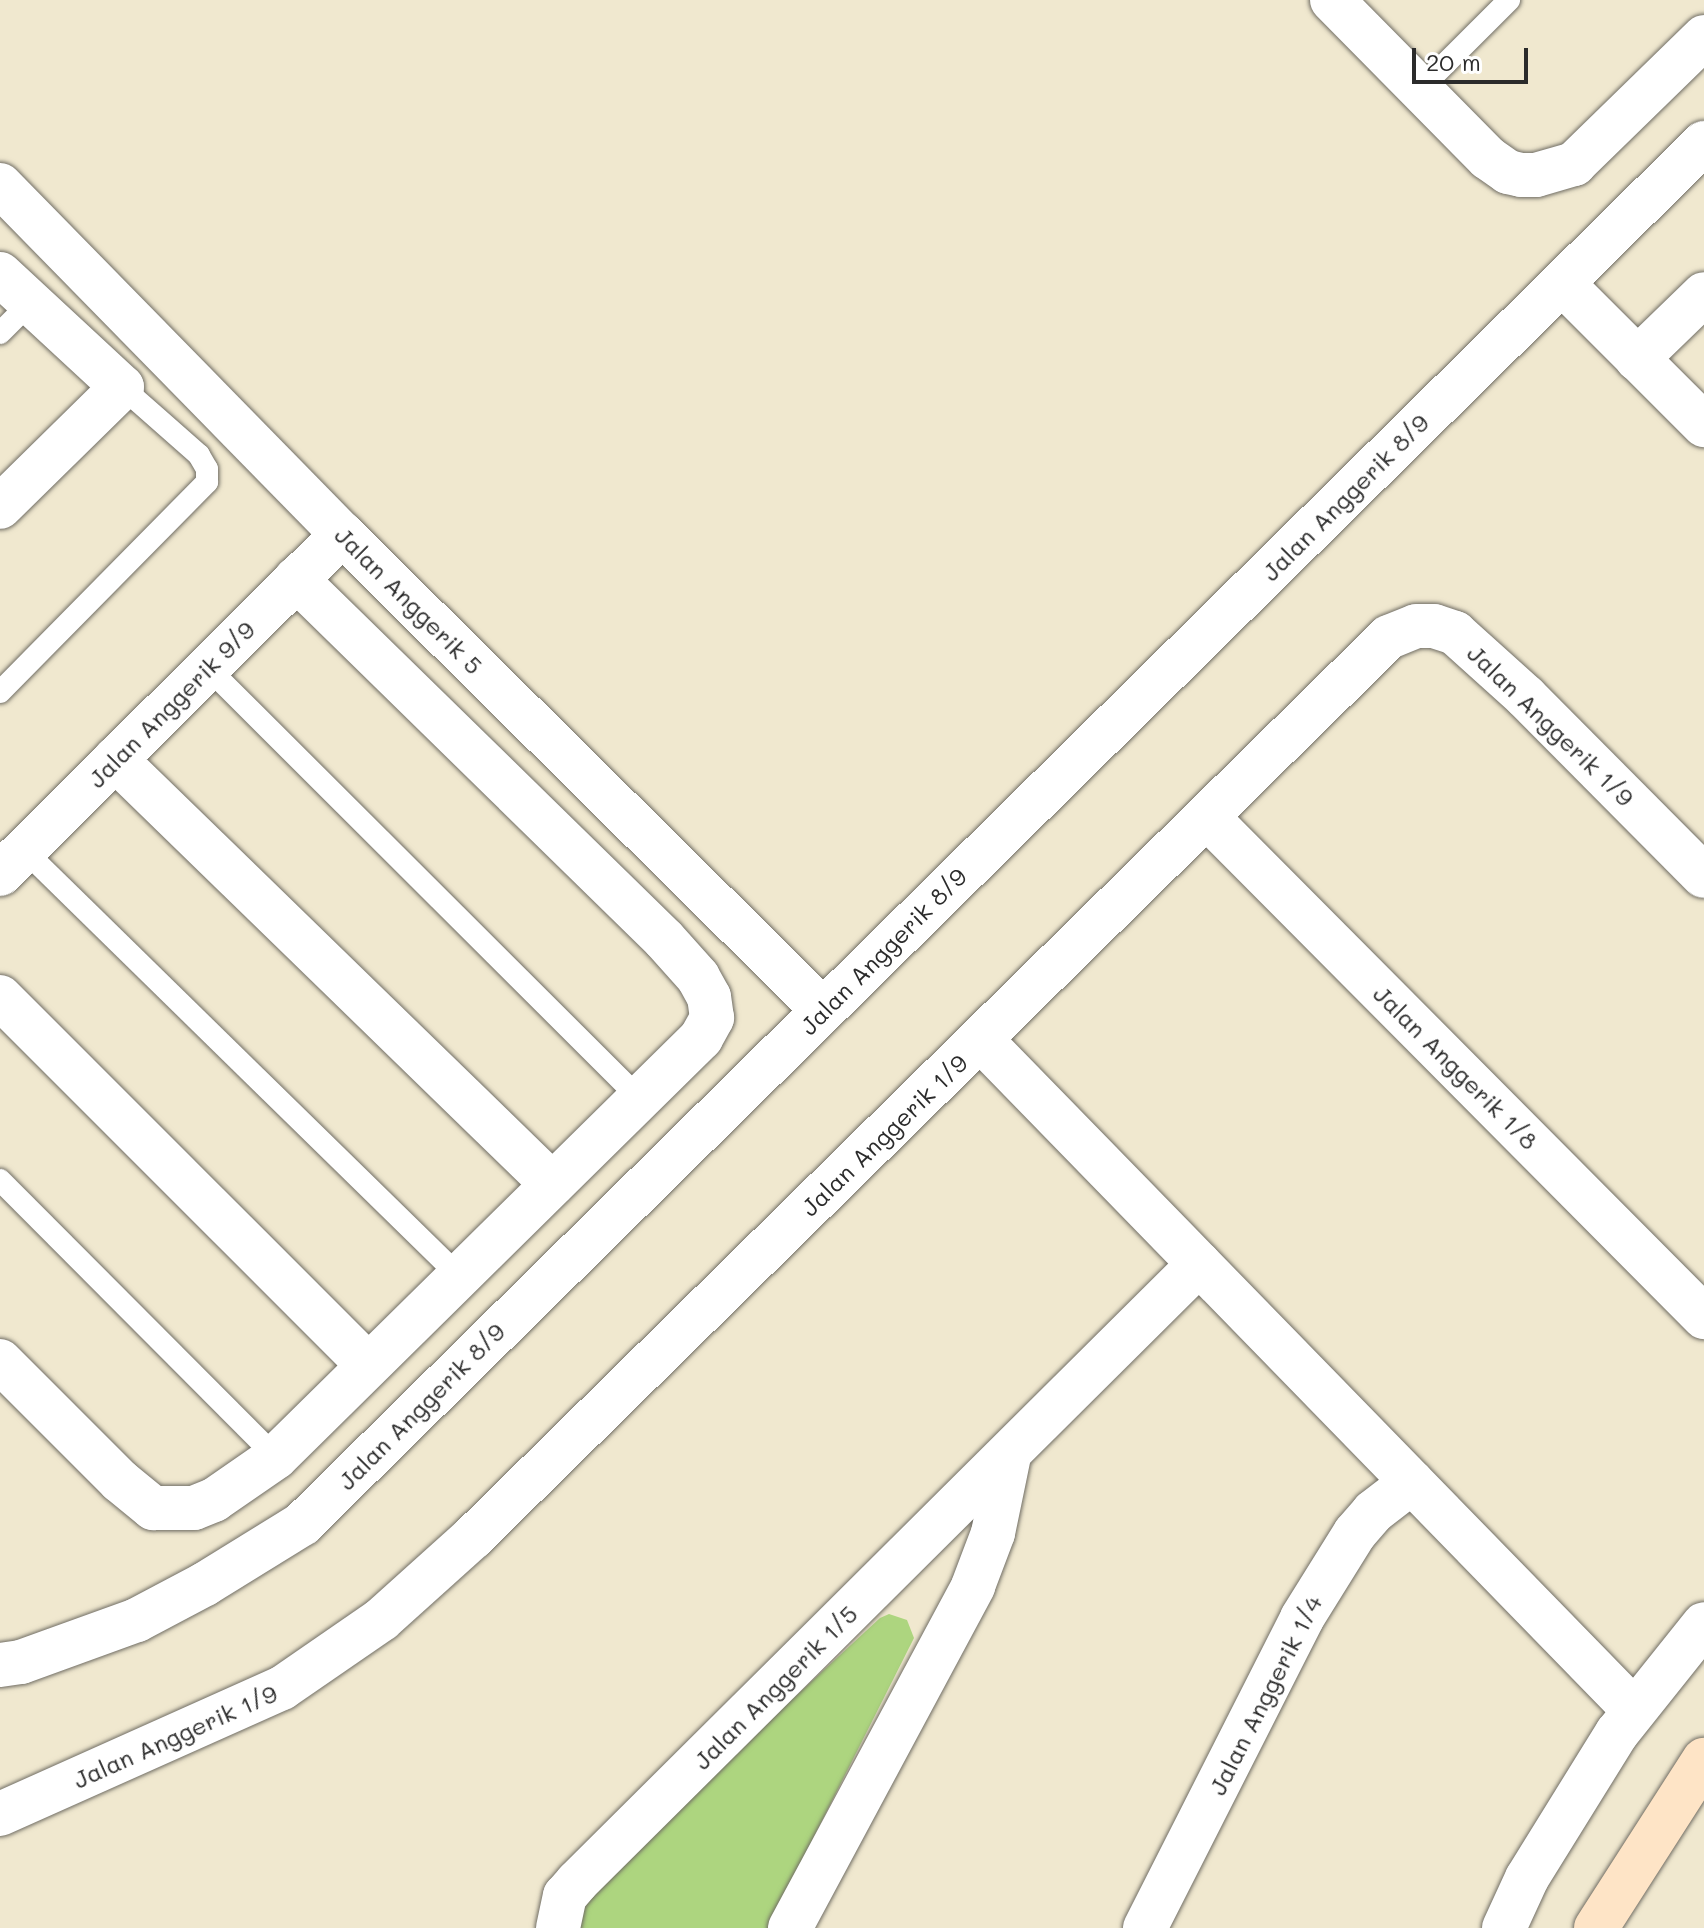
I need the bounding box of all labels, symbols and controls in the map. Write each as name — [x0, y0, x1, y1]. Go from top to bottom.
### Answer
scale bar — [1416, 32, 1532, 82]
text: 20 m — [1426, 46, 1481, 77]
street label: Jalan Anggerik 8/9 — [1256, 408, 1434, 586]
street label: Jalan Anggerik 5 — [329, 520, 489, 680]
street label: Jalan Anggerik 9/9 — [82, 615, 260, 793]
street label: Jalan Anggerik 1/9 — [1462, 638, 1640, 812]
street label: Jalan Anggerik 8/9 — [794, 862, 972, 1040]
street label: Jalan Anggerik 1/8 — [1368, 979, 1544, 1155]
street label: Jalan Anggerik 1/9 — [795, 1048, 973, 1222]
street label: Jalan Anggerik 8/9 — [332, 1317, 510, 1495]
street label: Jalan Anggerik 1/4 — [1202, 1590, 1328, 1800]
street label: Jalan Anggerik 1/5 — [687, 1599, 863, 1775]
street label: Jalan Anggerik 1/9 — [69, 1678, 281, 1794]

